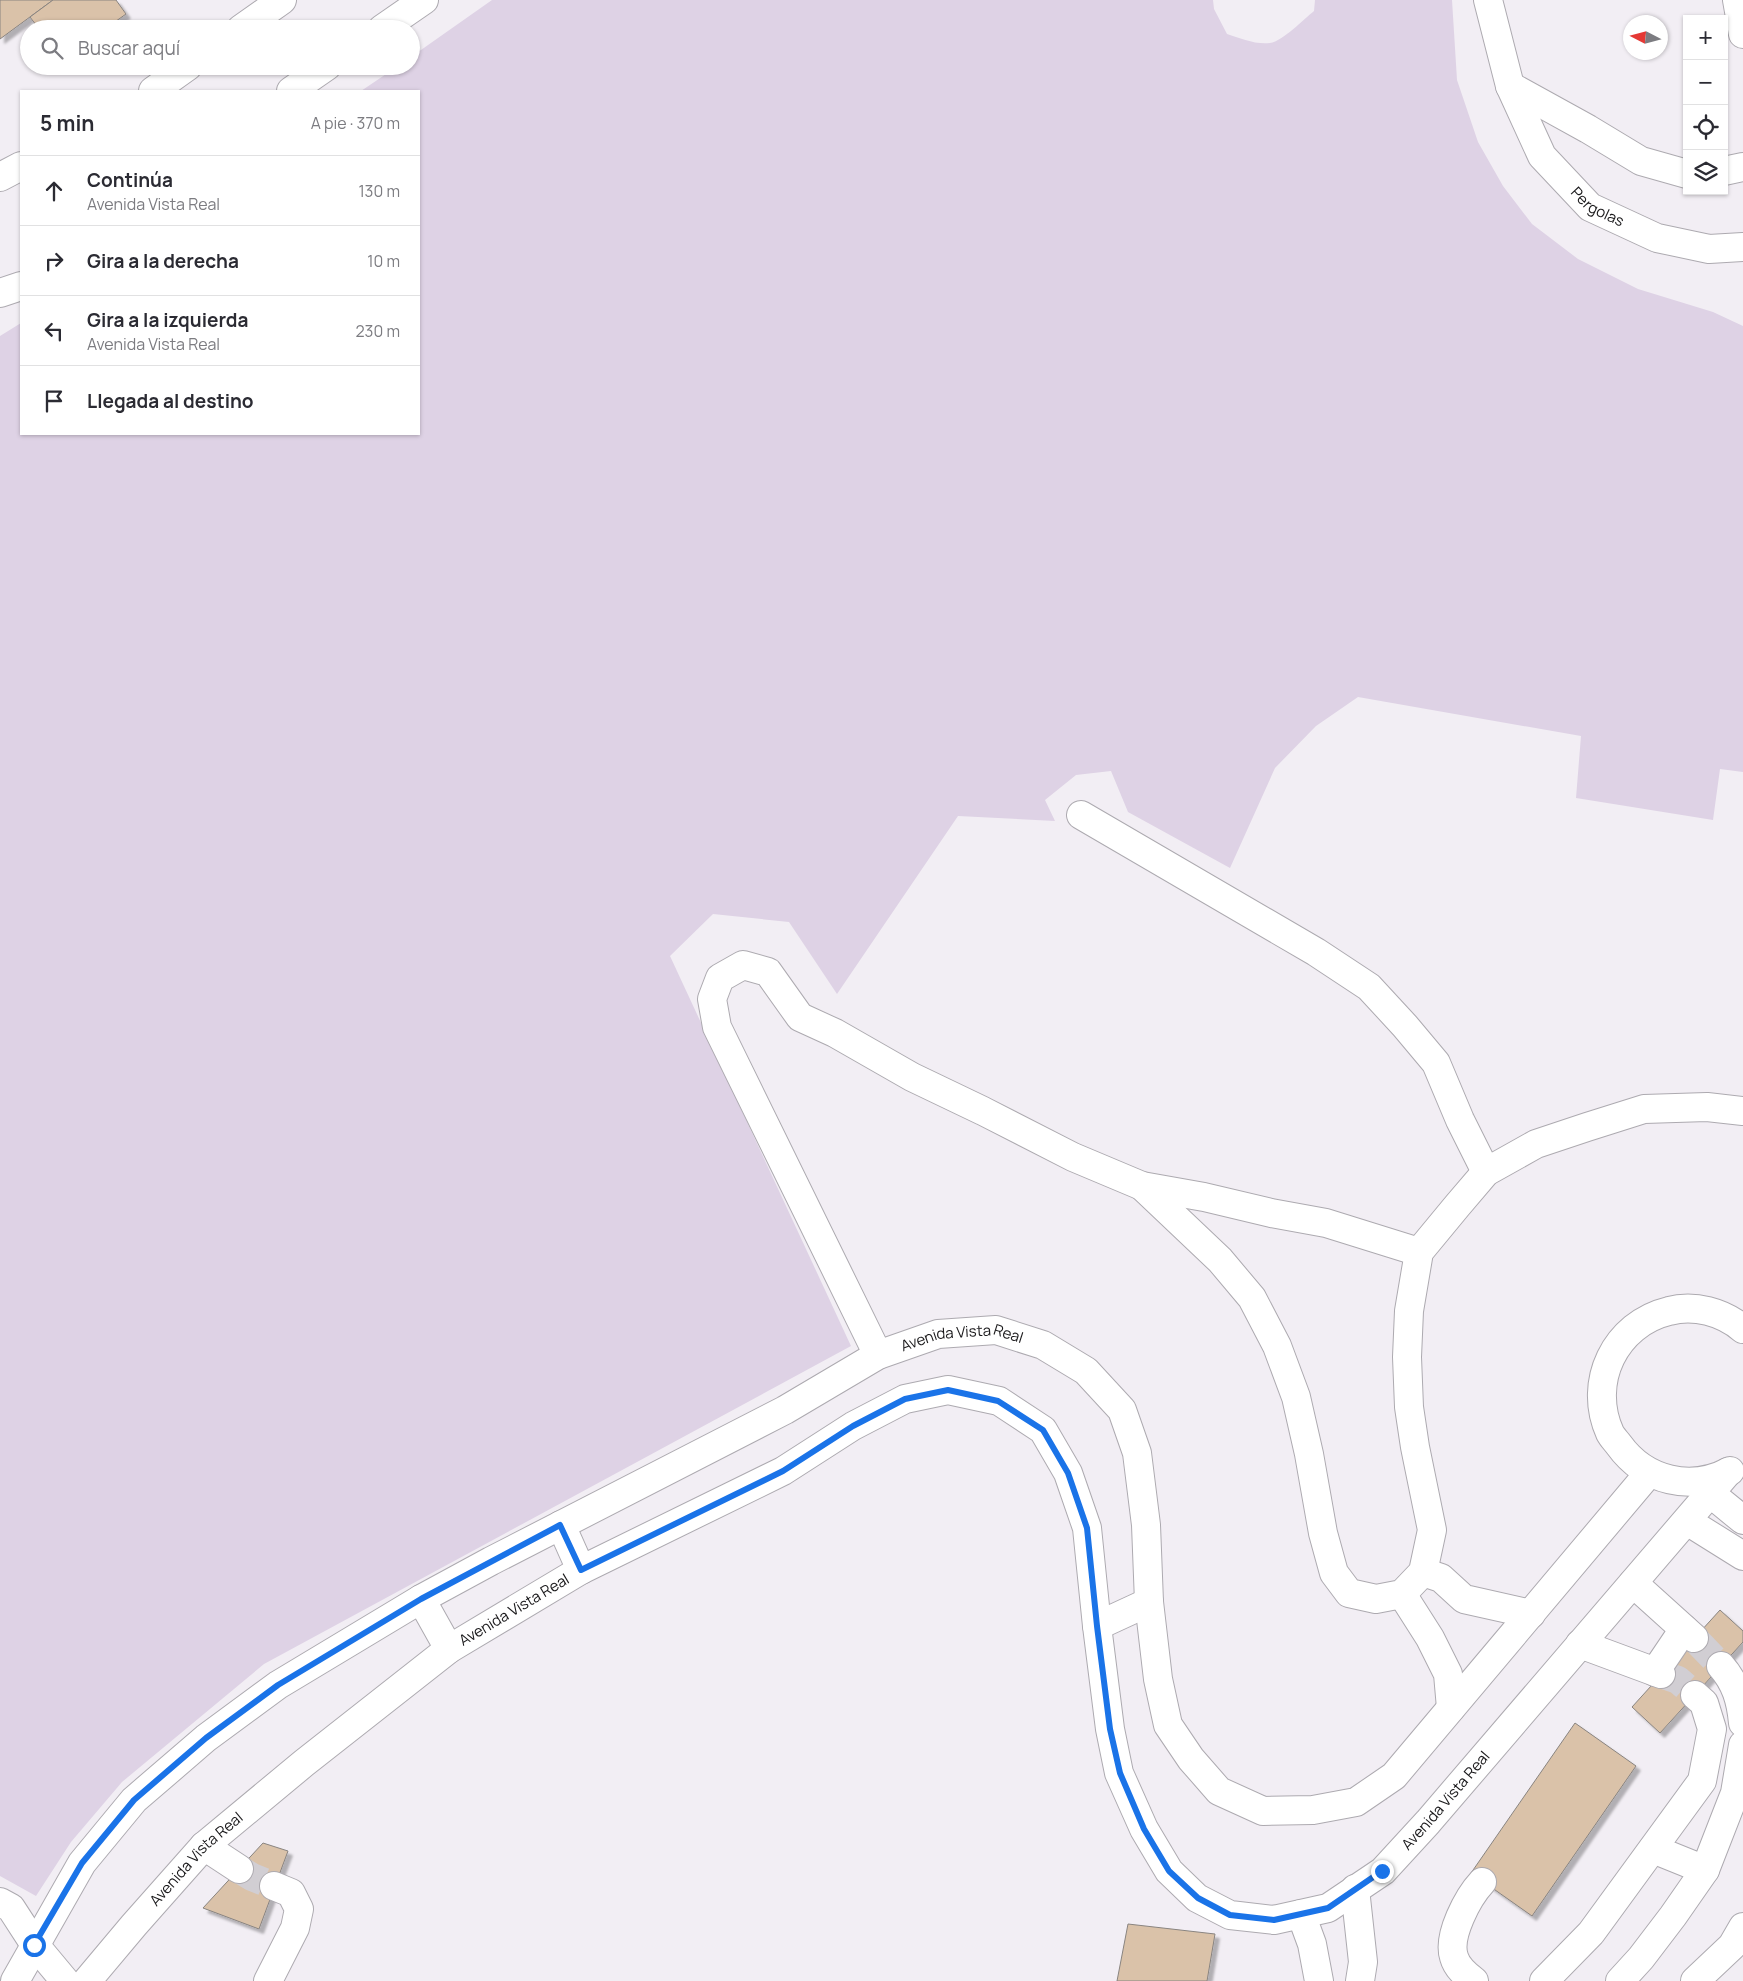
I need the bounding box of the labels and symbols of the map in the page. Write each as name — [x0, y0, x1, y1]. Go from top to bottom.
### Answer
north arrow — [1623, 15, 1668, 60]
street label: Pergolas — [1566, 182, 1628, 231]
street label: Avenida Vista Real — [898, 1319, 1026, 1356]
street label: Avenida Vista Real — [455, 1568, 573, 1651]
street label: Avenida Vista Real — [1396, 1746, 1494, 1854]
street label: Avenida Vista Real — [145, 1807, 247, 1910]
route end — [1371, 1860, 1394, 1883]
route start — [23, 1934, 46, 1957]

